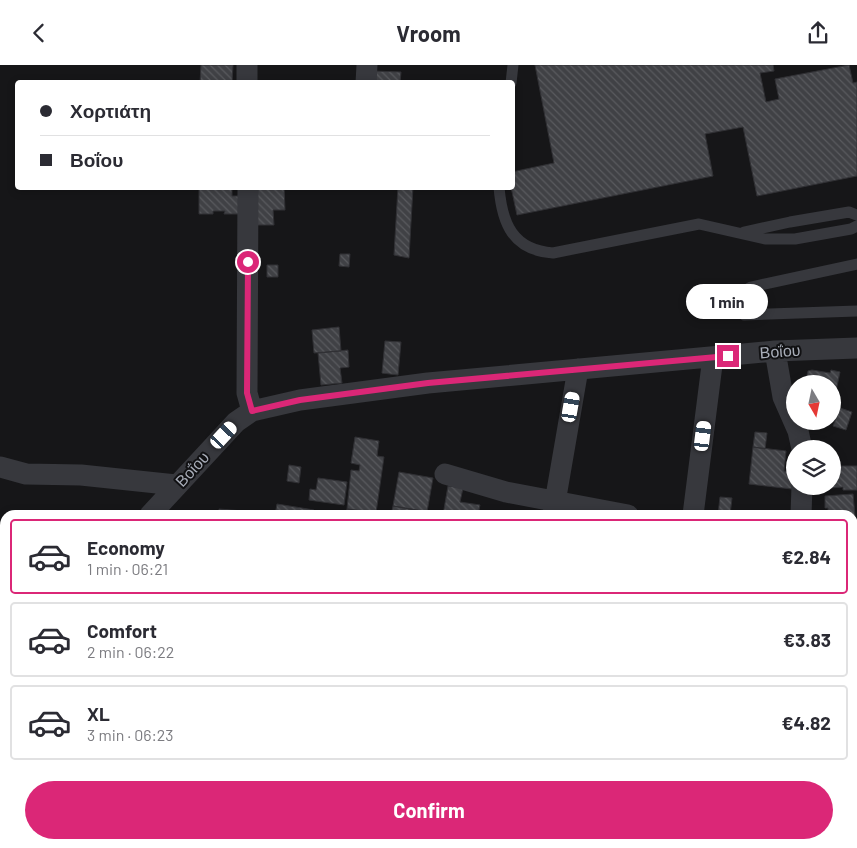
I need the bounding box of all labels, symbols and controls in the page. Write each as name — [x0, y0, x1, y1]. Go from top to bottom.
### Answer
icon: back — [25, 19, 53, 47]
icon: share — [804, 19, 832, 47]
text: Vroom — [396, 20, 461, 46]
text: Χορτιάτη — [70, 99, 151, 122]
text: Βοΐου — [70, 148, 123, 171]
route start — [237, 251, 259, 273]
callout: 1 min — [687, 283, 769, 319]
text: 1 min — [709, 292, 745, 311]
street label: Βοΐου — [759, 340, 801, 361]
route end — [717, 345, 739, 367]
north arrow — [786, 375, 841, 430]
map controls — [786, 375, 841, 495]
car — [561, 391, 580, 423]
car — [208, 419, 239, 451]
car — [693, 420, 712, 452]
button: layers — [786, 440, 841, 495]
street label: Βοΐου — [171, 447, 212, 490]
icon: car — [27, 534, 72, 579]
text: Economy — [87, 536, 165, 559]
text: €2.84 — [781, 545, 831, 568]
text: 1 min · 06:21 — [87, 559, 168, 578]
icon: car — [27, 617, 72, 662]
text: Comfort — [87, 619, 157, 642]
text: €3.83 — [783, 628, 831, 651]
text: 2 min · 06:22 — [87, 642, 174, 661]
icon: car — [27, 700, 72, 745]
text: XL — [87, 702, 110, 725]
text: €4.82 — [781, 711, 831, 734]
text: 3 min · 06:23 — [87, 725, 174, 744]
button: Confirm — [25, 781, 833, 839]

